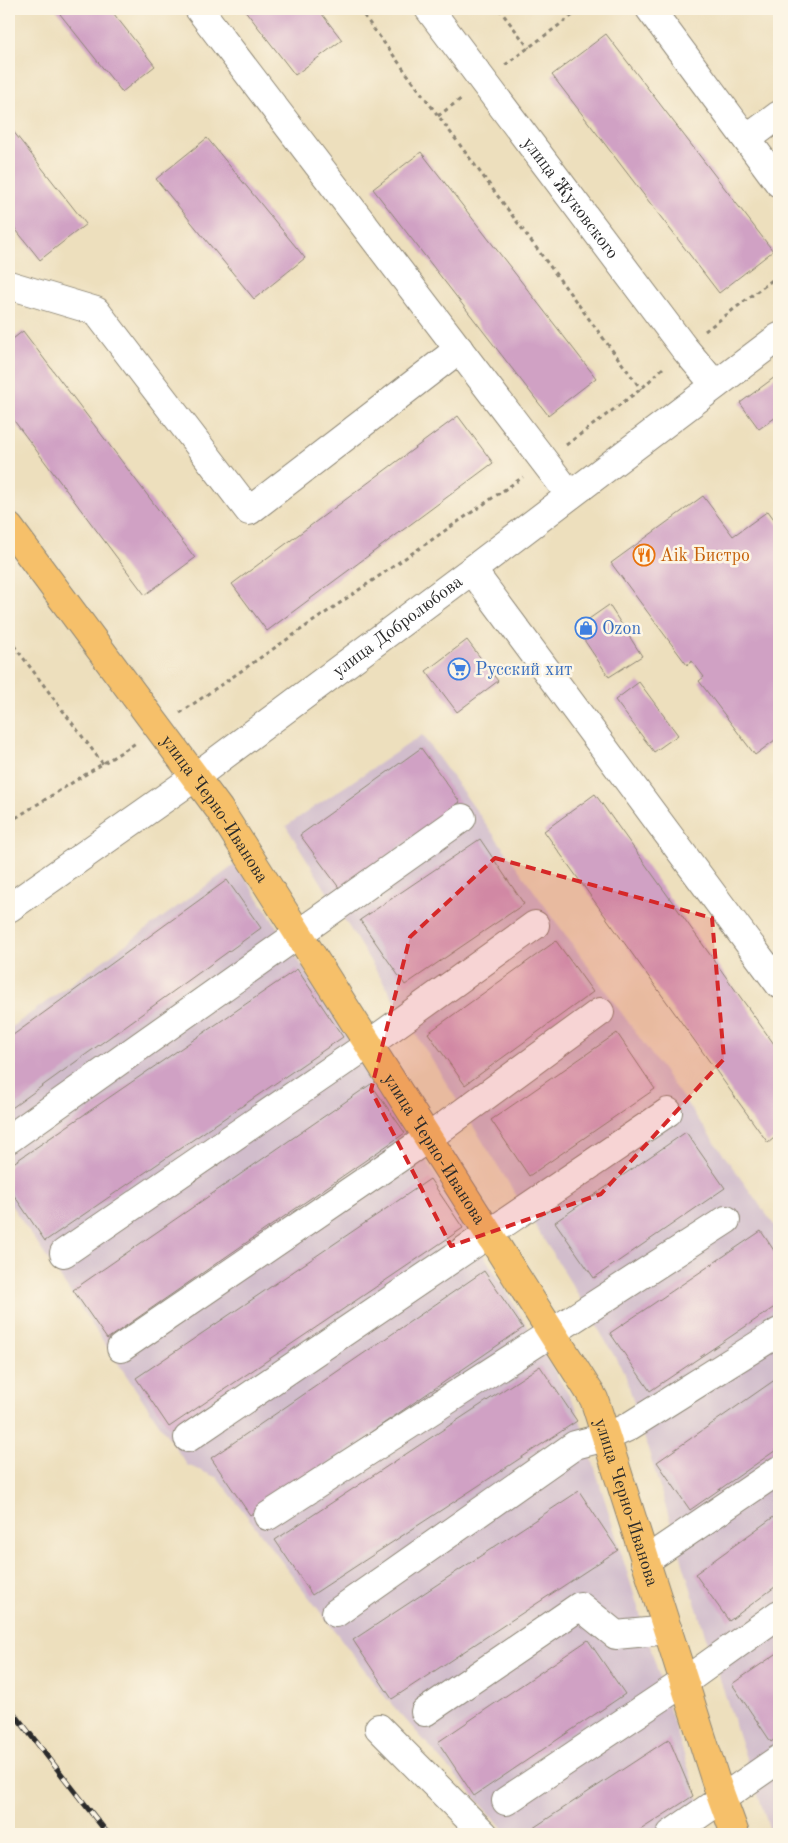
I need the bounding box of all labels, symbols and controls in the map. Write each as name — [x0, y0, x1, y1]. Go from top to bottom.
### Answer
street label: улица Жуковского — [519, 134, 622, 262]
restaurant icon: Aik Бистро — [632, 543, 656, 567]
place label: Aik Бистро — [660, 547, 750, 565]
street label: улица Добролюбова — [330, 572, 466, 681]
shop icon: Ozon — [574, 616, 598, 640]
place label: Ozon — [602, 620, 641, 638]
supermarket icon: Русский хит — [447, 657, 471, 681]
place label: Русский хит — [475, 661, 573, 679]
street label: улица Черно-Иванова — [157, 732, 271, 886]
street label: улица Черно-Иванова — [379, 1070, 489, 1228]
street label: улица Черно-Иванова — [591, 1416, 661, 1589]

